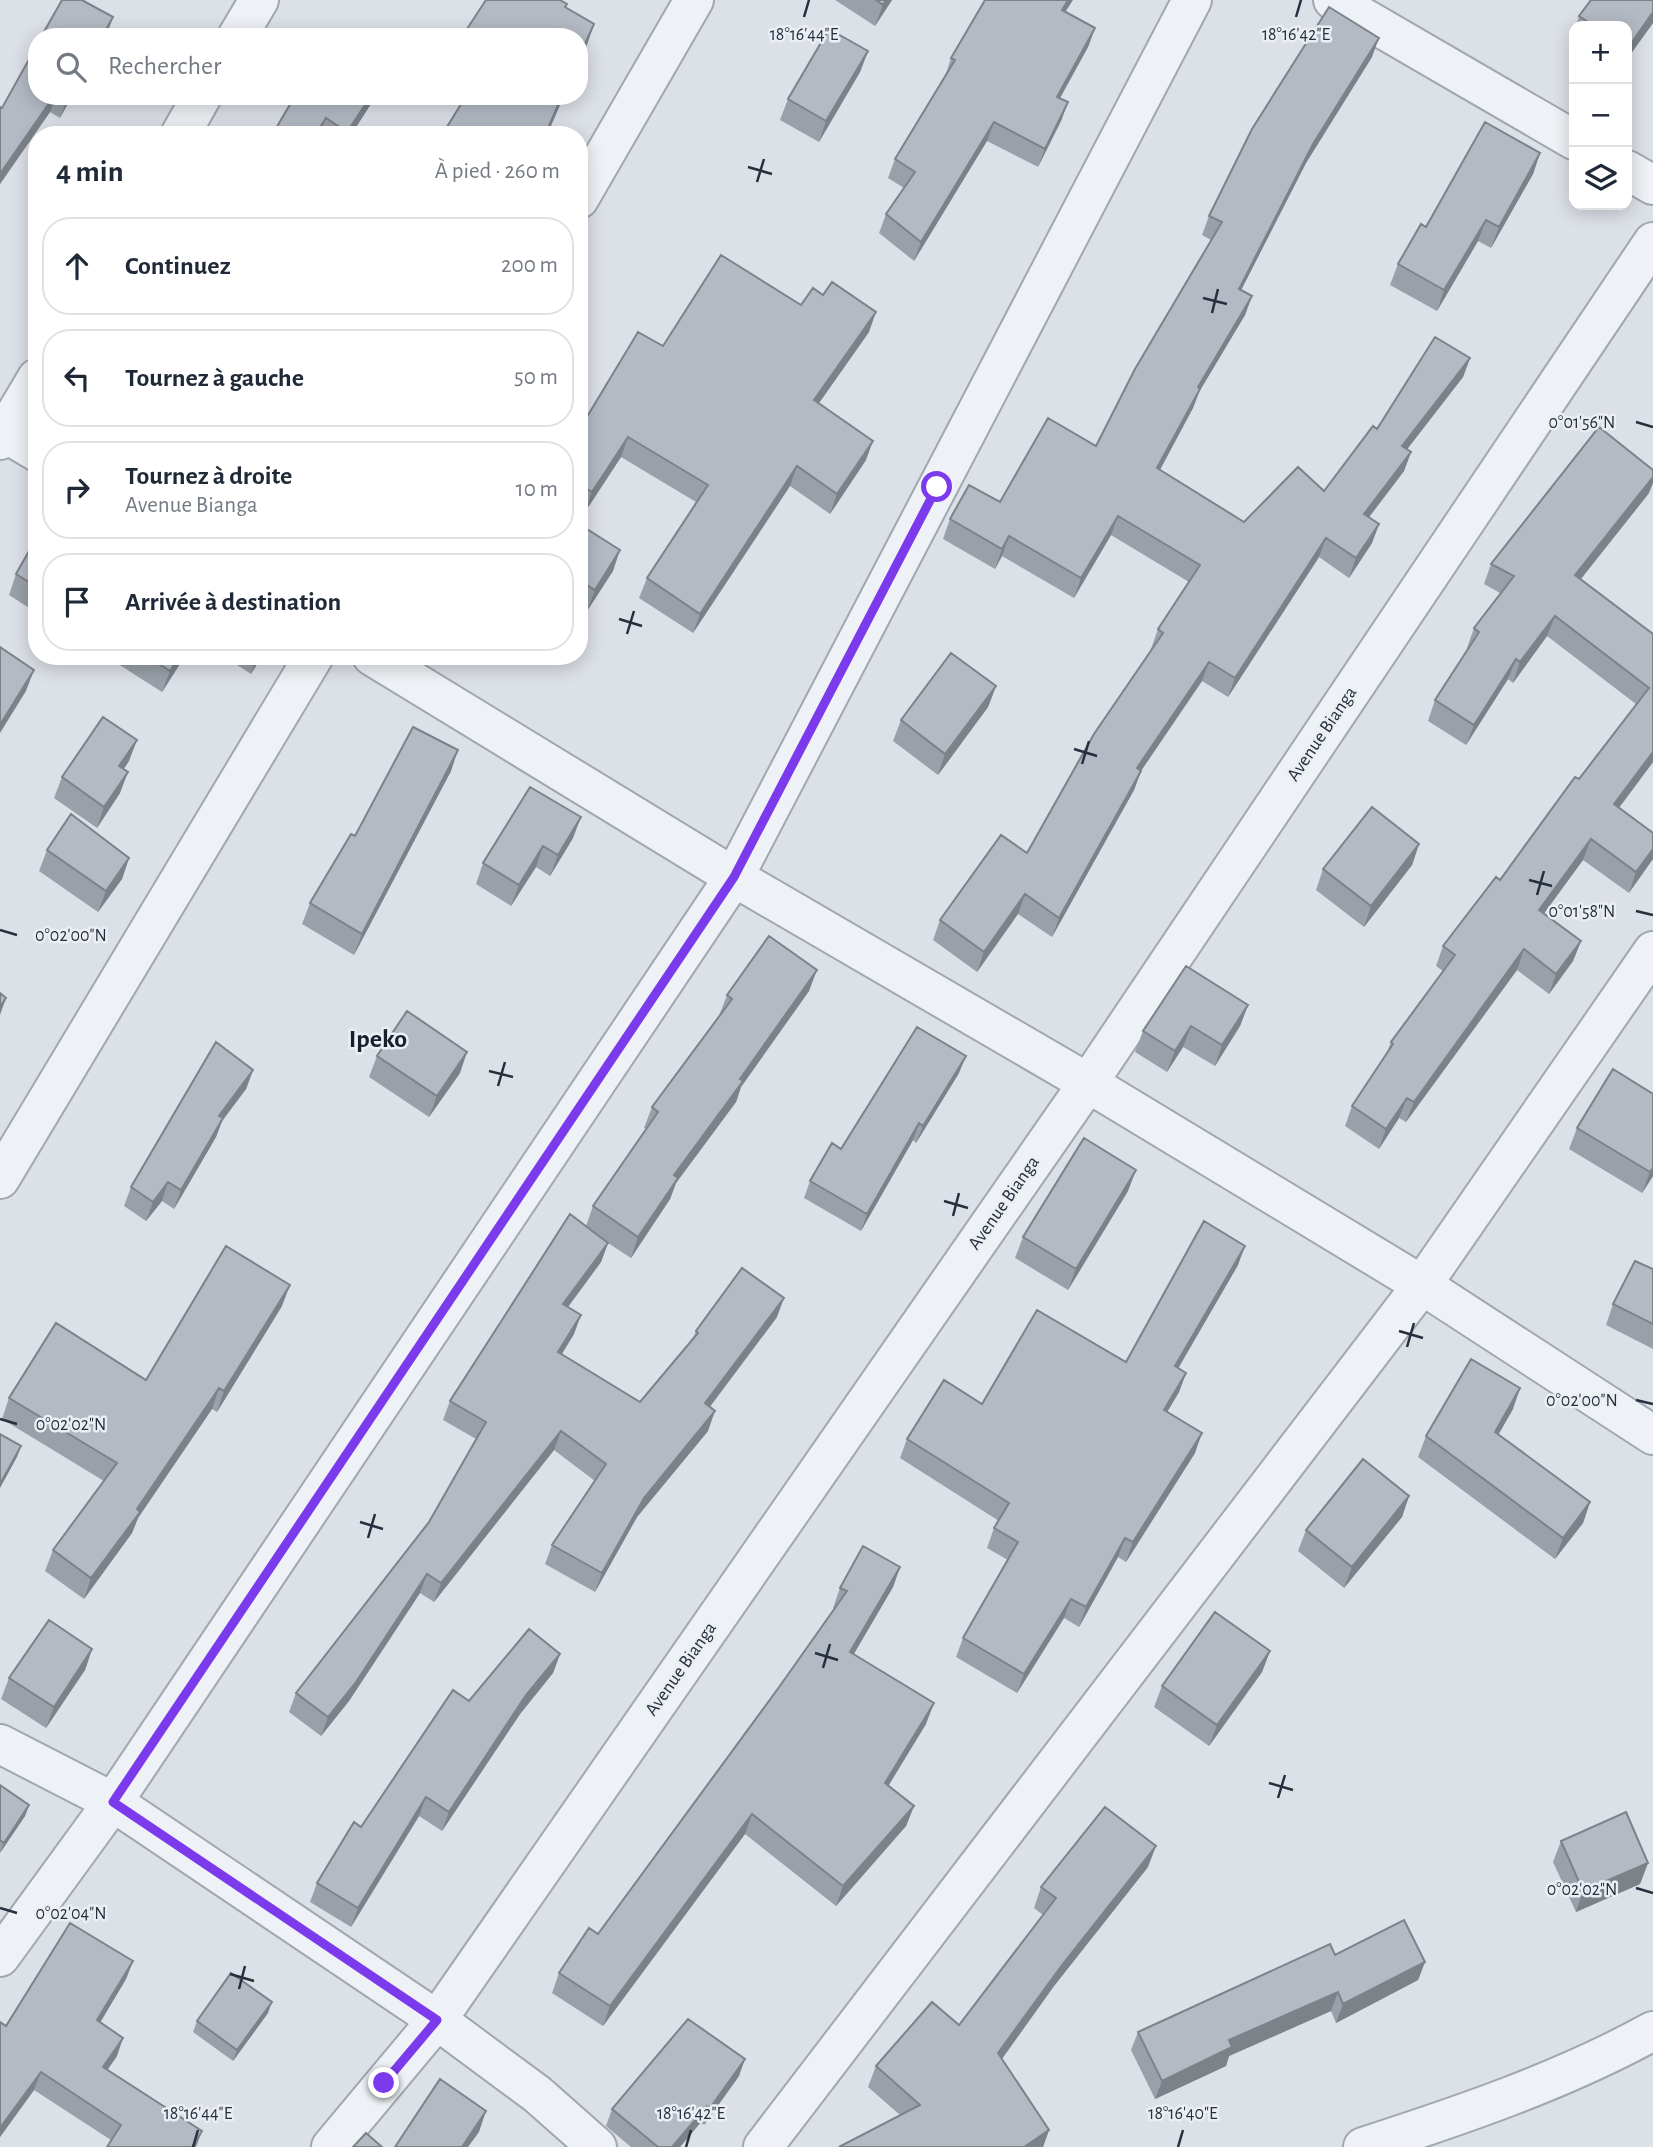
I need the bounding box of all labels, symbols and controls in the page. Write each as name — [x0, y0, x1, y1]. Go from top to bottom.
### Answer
map controls — [1569, 21, 1632, 210]
button: + — [1569, 21, 1632, 84]
text: 18°16'44"E — [770, 26, 839, 44]
text: 18°16'42"E — [1262, 26, 1330, 44]
search box — [28, 28, 588, 105]
icon: search — [52, 48, 90, 86]
text: Rechercher — [108, 53, 221, 79]
button: − — [1569, 84, 1632, 147]
button: layers — [1569, 147, 1632, 210]
text: 4 min — [56, 157, 124, 187]
text: À pied · 260 m — [435, 160, 560, 183]
icon: ahead — [58, 247, 96, 285]
text: Continuez — [125, 253, 231, 279]
text: 200 m — [501, 254, 558, 277]
icon: left — [58, 359, 96, 397]
text: Tournez à gauche — [125, 365, 304, 391]
text: 50 m — [514, 366, 558, 389]
text: 0°01'56"N — [1549, 414, 1615, 432]
text: Tournez à droite — [125, 463, 292, 489]
icon: right — [58, 471, 96, 509]
route start — [921, 471, 952, 502]
text: 10 m — [516, 478, 558, 501]
text: Avenue Bianga — [125, 494, 258, 517]
icon: arrive — [58, 583, 96, 621]
text: Arrivée à destination — [125, 589, 341, 615]
street label: Avenue Bianga — [1284, 683, 1361, 785]
text: 0°01'58"N — [1549, 903, 1615, 921]
text: 0°02'00"N — [35, 927, 107, 945]
district label: Ipeko — [349, 1026, 407, 1052]
street label: Avenue Bianga — [965, 1153, 1043, 1253]
text: 0°02'00"N — [1546, 1392, 1618, 1410]
text: 0°02'02"N — [36, 1416, 106, 1434]
street label: Avenue Bianga — [642, 1619, 720, 1719]
text: 0°02'02"N — [1547, 1881, 1617, 1899]
text: 0°02'04"N — [36, 1905, 106, 1923]
route end — [368, 2067, 399, 2098]
text: 18°16'44"E — [164, 2105, 233, 2123]
text: 18°16'42"E — [657, 2105, 725, 2123]
text: 18°16'40"E — [1148, 2105, 1218, 2123]

